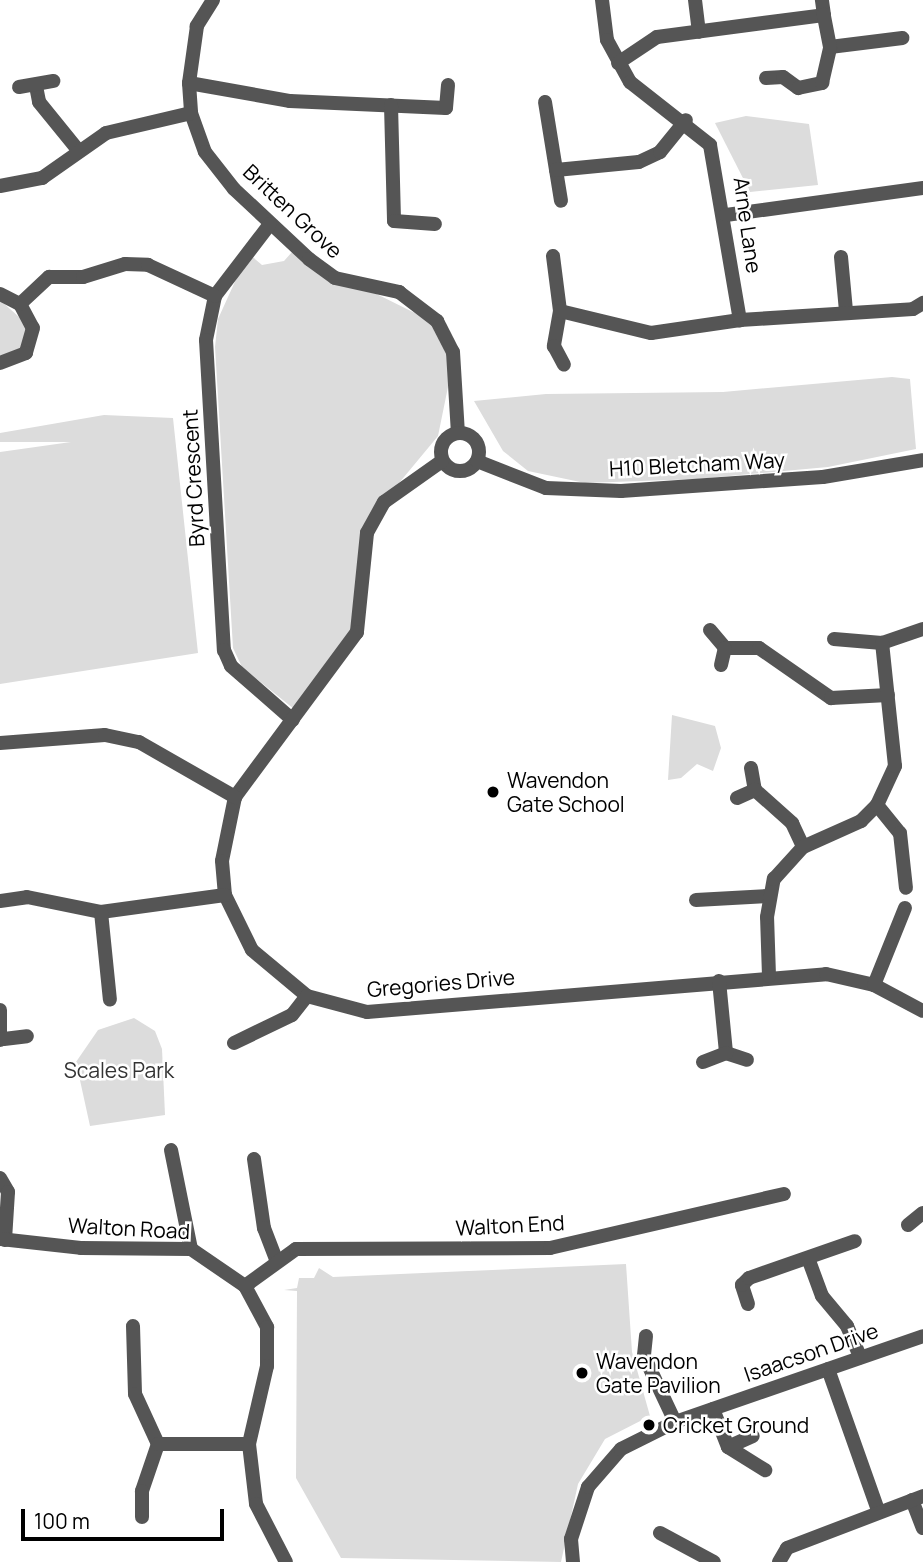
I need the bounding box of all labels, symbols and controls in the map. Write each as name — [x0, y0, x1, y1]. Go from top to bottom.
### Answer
street label: Britten Grove — [238, 159, 348, 263]
street label: Arne Lane — [729, 175, 767, 275]
street label: Byrd Crescent — [177, 409, 209, 547]
street label: H10 Bletcham Way — [608, 447, 786, 481]
place label: Wavendon Gate School — [507, 767, 625, 817]
marker: Wavendon Gate School — [485, 784, 501, 800]
street label: Gregories Drive — [366, 964, 516, 1002]
park label: Scales Park — [64, 1057, 174, 1083]
street label: Walton End — [455, 1210, 565, 1240]
street label: Walton Road — [67, 1212, 191, 1244]
street label: Isaacson Drive — [741, 1317, 881, 1387]
place label: Wavendon Gate Pavilion — [596, 1348, 721, 1398]
marker: Wavendon Gate Pavilion — [574, 1365, 590, 1381]
place label: Cricket Ground — [663, 1412, 809, 1438]
marker: Cricket Ground — [641, 1417, 657, 1433]
scale bar — [24, 1496, 228, 1540]
text: 100 m — [34, 1507, 90, 1535]

